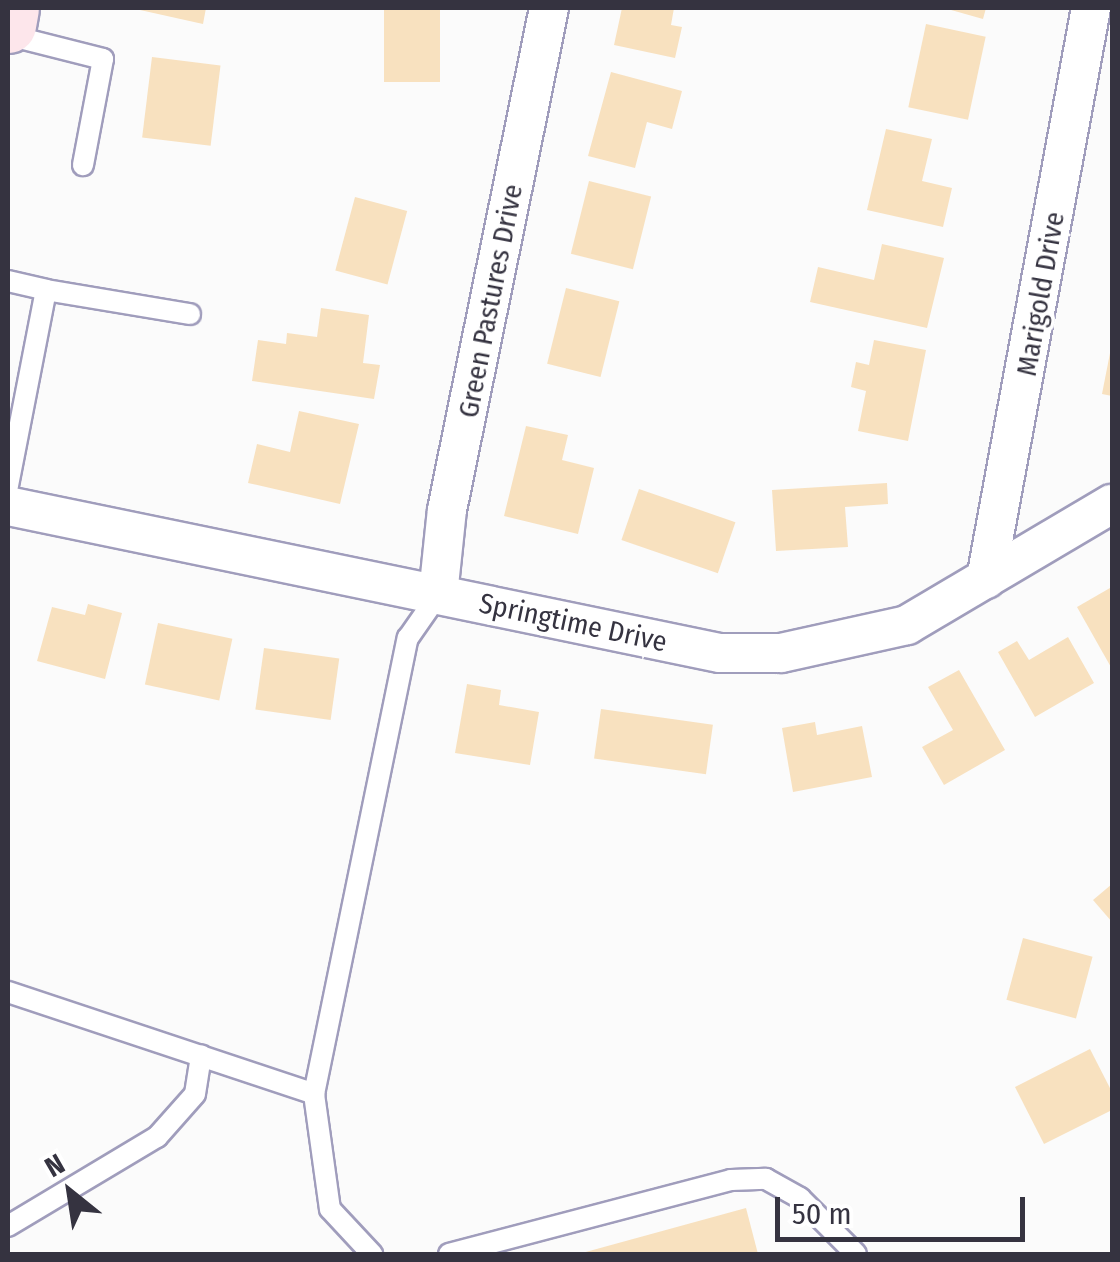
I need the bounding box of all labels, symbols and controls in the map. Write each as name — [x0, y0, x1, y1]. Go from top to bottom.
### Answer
street label: Green Pastures Drive — [452, 181, 530, 421]
street label: Marigold Drive — [1010, 209, 1072, 379]
street label: Springtime Drive — [476, 587, 670, 659]
north arrow — [20, 1142, 120, 1242]
text: N — [39, 1147, 70, 1184]
scale bar — [780, 1177, 1030, 1239]
text: 50 m — [792, 1196, 852, 1232]

